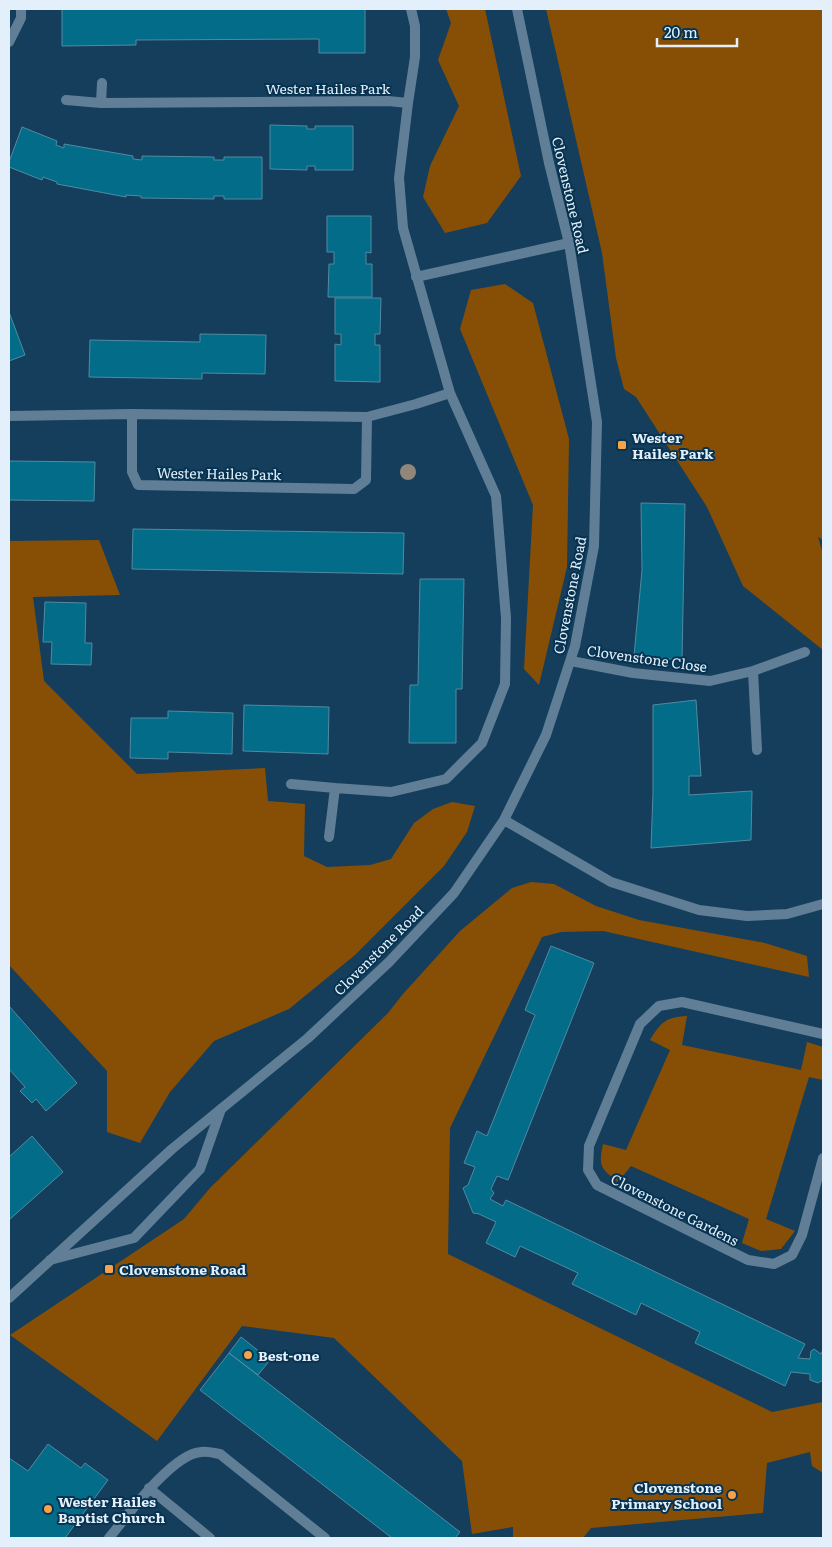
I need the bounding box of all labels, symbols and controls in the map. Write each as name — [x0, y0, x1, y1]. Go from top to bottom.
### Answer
scale bar — [657, 15, 737, 47]
text: 20 m — [664, 20, 698, 43]
street label: Wester Hailes Park — [266, 78, 391, 98]
street label: Clovenstone Road — [548, 135, 594, 256]
place label: Wester Hailes Park — [632, 427, 714, 463]
marker: Wester Hailes Park — [616, 439, 628, 451]
street label: Wester Hailes Park — [156, 462, 282, 484]
street label: Clovenstone Road — [548, 534, 590, 656]
street label: Clovenstone Close — [586, 640, 708, 676]
street label: Clovenstone Road — [329, 900, 428, 999]
street label: Clovenstone Gardens — [608, 1168, 742, 1250]
place label: Clovenstone Road — [119, 1259, 246, 1279]
marker: Clovenstone Road — [103, 1263, 115, 1275]
place label: Best-one — [258, 1345, 320, 1365]
marker: Best-one — [242, 1349, 254, 1361]
place label: Clovenstone Primary School — [611, 1477, 722, 1513]
marker: Clovenstone Primary School — [726, 1489, 738, 1501]
place label: Wester Hailes Baptist Church — [58, 1491, 165, 1527]
marker: Wester Hailes Baptist Church — [42, 1503, 54, 1515]

